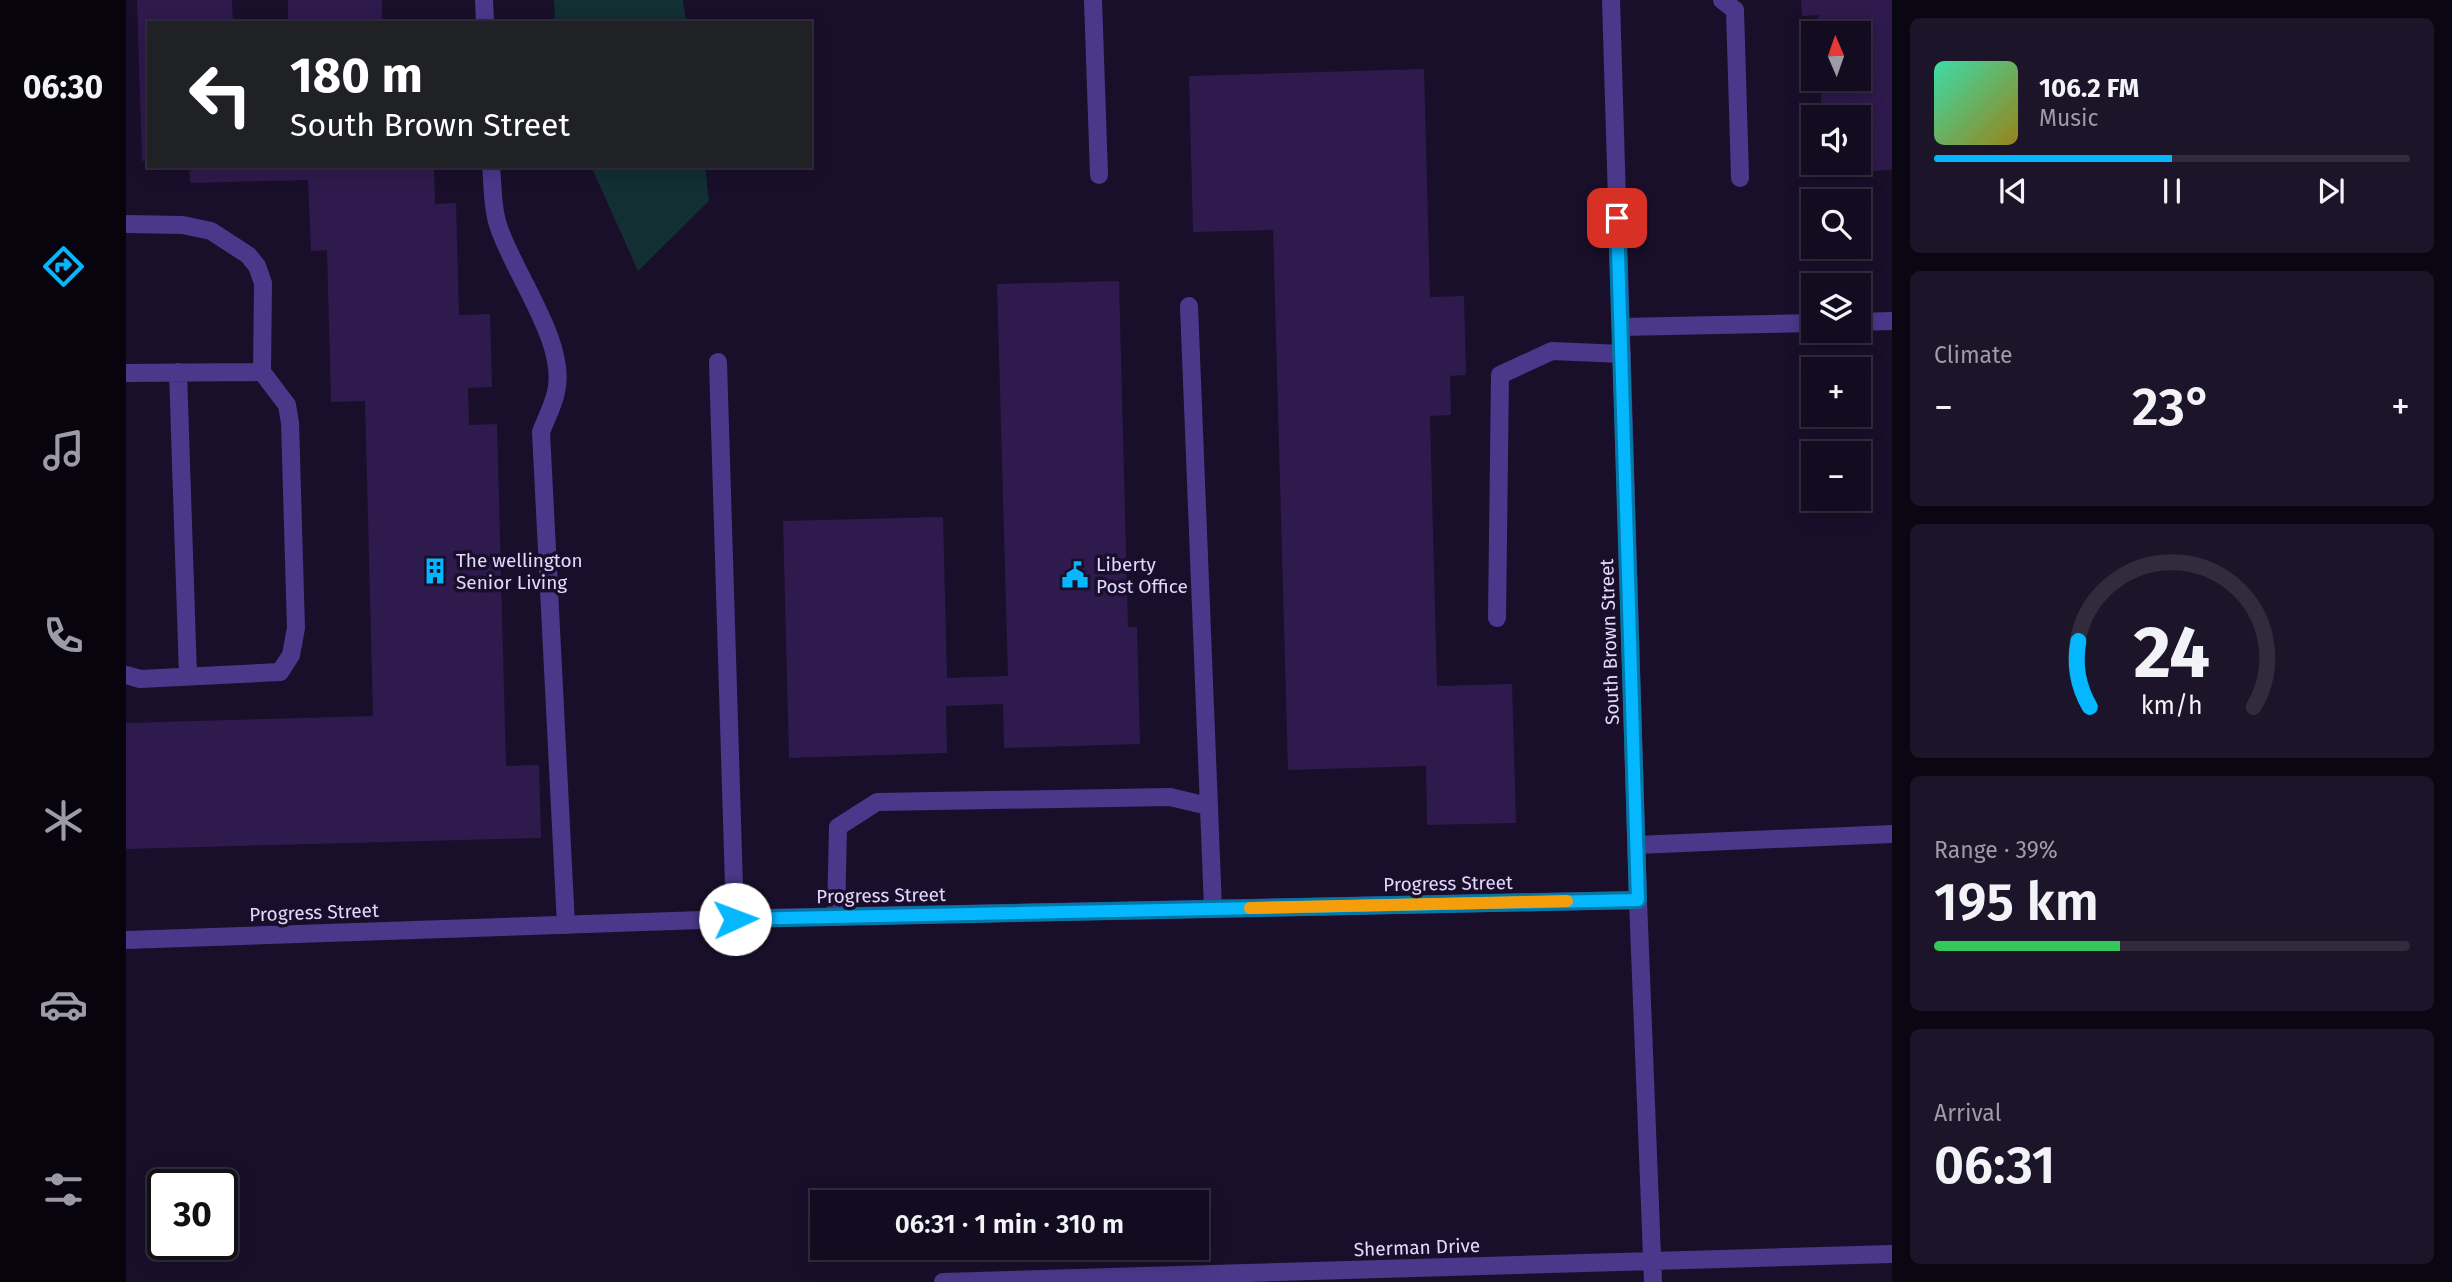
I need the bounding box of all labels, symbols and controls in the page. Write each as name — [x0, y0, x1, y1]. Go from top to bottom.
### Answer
north arrow — [1801, 21, 1871, 91]
map controls — [1801, 21, 1871, 511]
text: 180 m — [290, 46, 423, 105]
icon: left — [175, 49, 266, 140]
text: 06:30 — [23, 68, 103, 106]
text: 106.2 FM — [2039, 73, 2139, 104]
text: Music — [2039, 104, 2099, 132]
button: sound — [1801, 105, 1871, 175]
text: South Brown Street — [290, 106, 570, 144]
icon: previous — [1994, 172, 2032, 210]
icon: pause — [2153, 172, 2191, 210]
icon: next — [2312, 172, 2350, 210]
pin — [1587, 188, 1647, 248]
button: search — [1801, 189, 1871, 259]
icon: arrive — [1598, 199, 1636, 237]
icon: directions — [39, 242, 88, 291]
button: layers — [1801, 273, 1871, 343]
text: Climate — [1934, 341, 2013, 369]
button: + — [1801, 357, 1871, 427]
text: 23° — [2132, 376, 2212, 439]
text: − — [1934, 384, 1953, 430]
text: + — [2391, 384, 2410, 430]
icon: music — [39, 426, 88, 475]
button: − — [1801, 441, 1871, 511]
place label: The wellington Senior Living — [456, 549, 583, 594]
place label: Liberty Post Office — [1096, 553, 1188, 598]
building icon: The wellington Senior Living — [420, 556, 450, 586]
street label: South Brown Street — [1595, 558, 1624, 725]
public building icon: Liberty Post Office — [1060, 560, 1090, 590]
text: 24 — [2134, 609, 2210, 696]
icon: phone — [39, 611, 88, 660]
text: km/h — [2141, 691, 2203, 721]
icon: climate — [39, 796, 88, 845]
text: Range · 39% — [1934, 836, 2058, 864]
street label: Progress Street — [1383, 871, 1513, 896]
text: 195 km — [1934, 871, 2099, 934]
position arrow — [698, 882, 772, 956]
street label: Progress Street — [816, 883, 946, 908]
street label: Progress Street — [249, 899, 379, 926]
icon: car — [39, 980, 88, 1029]
text: Arrival — [1934, 1099, 2001, 1127]
text: 06:31 — [1934, 1134, 2056, 1197]
icon: filters — [39, 1165, 88, 1214]
speed limit sign: 30 — [147, 1169, 238, 1260]
text: 06:31 · 1 min · 310 m — [895, 1209, 1124, 1240]
street label: Sherman Drive — [1353, 1234, 1481, 1261]

